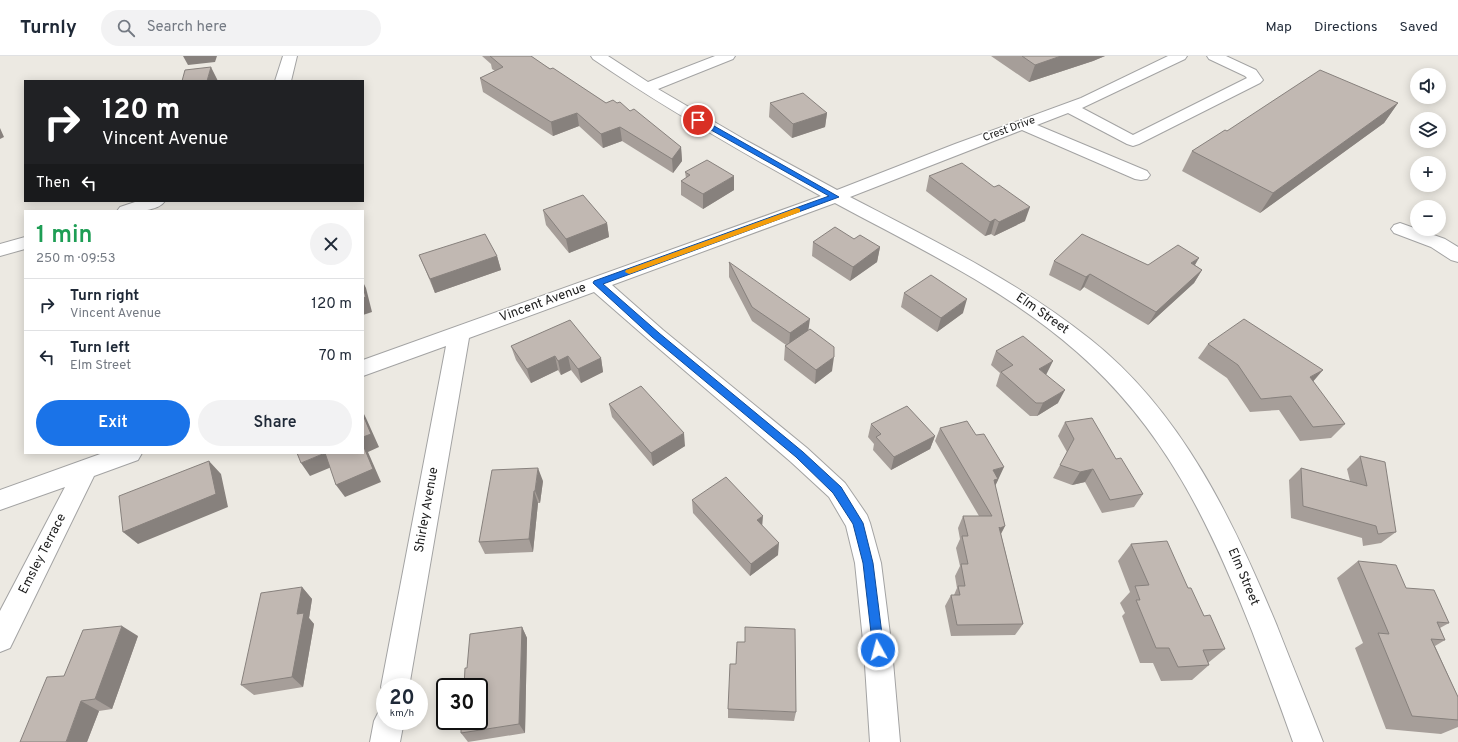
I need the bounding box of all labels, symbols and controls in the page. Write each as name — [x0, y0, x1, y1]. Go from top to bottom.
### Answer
search box — [101, 10, 381, 46]
text: Turnly — [20, 16, 77, 40]
icon: search — [115, 17, 137, 39]
text: Search here — [147, 18, 227, 37]
text: Map — [1266, 19, 1292, 36]
text: Directions — [1314, 19, 1378, 36]
text: Saved — [1400, 19, 1438, 36]
map controls — [1410, 68, 1446, 236]
button: sound — [1410, 68, 1446, 104]
text: 120 m — [102, 93, 180, 129]
icon: right — [36, 96, 88, 148]
pin — [681, 103, 715, 137]
icon: arrive — [687, 109, 709, 131]
button: layers — [1410, 112, 1446, 148]
street label: Crest Drive — [981, 113, 1037, 145]
text: Vincent Avenue — [102, 128, 228, 151]
button: + — [1410, 156, 1446, 192]
icon: left — [78, 172, 100, 194]
text: Then — [36, 174, 70, 193]
button: − — [1410, 200, 1446, 236]
text: 1 min — [36, 221, 93, 251]
button: close — [310, 223, 352, 265]
text: 250 m · 09:53 — [36, 251, 115, 267]
street label: Vincent Avenue — [497, 280, 589, 326]
text: Turn right — [70, 287, 139, 306]
street label: Elm Street — [1012, 290, 1072, 338]
icon: right — [36, 294, 58, 316]
text: 120 m — [311, 295, 352, 314]
text: Vincent Avenue — [70, 306, 161, 322]
text: Turn left — [70, 339, 130, 358]
icon: left — [36, 346, 58, 368]
text: 70 m — [319, 347, 352, 366]
text: Elm Street — [70, 358, 131, 374]
button: Exit — [36, 400, 190, 446]
button: Share — [198, 400, 352, 446]
street label: Shirley Avenue — [412, 466, 442, 554]
street label: Emsley Terrace — [16, 511, 70, 597]
street label: Elm Street — [1224, 546, 1262, 608]
position arrow — [857, 629, 899, 671]
speed limit sign: 30 — [436, 678, 488, 730]
text: 20 — [389, 686, 415, 712]
text: km/h — [390, 707, 414, 720]

